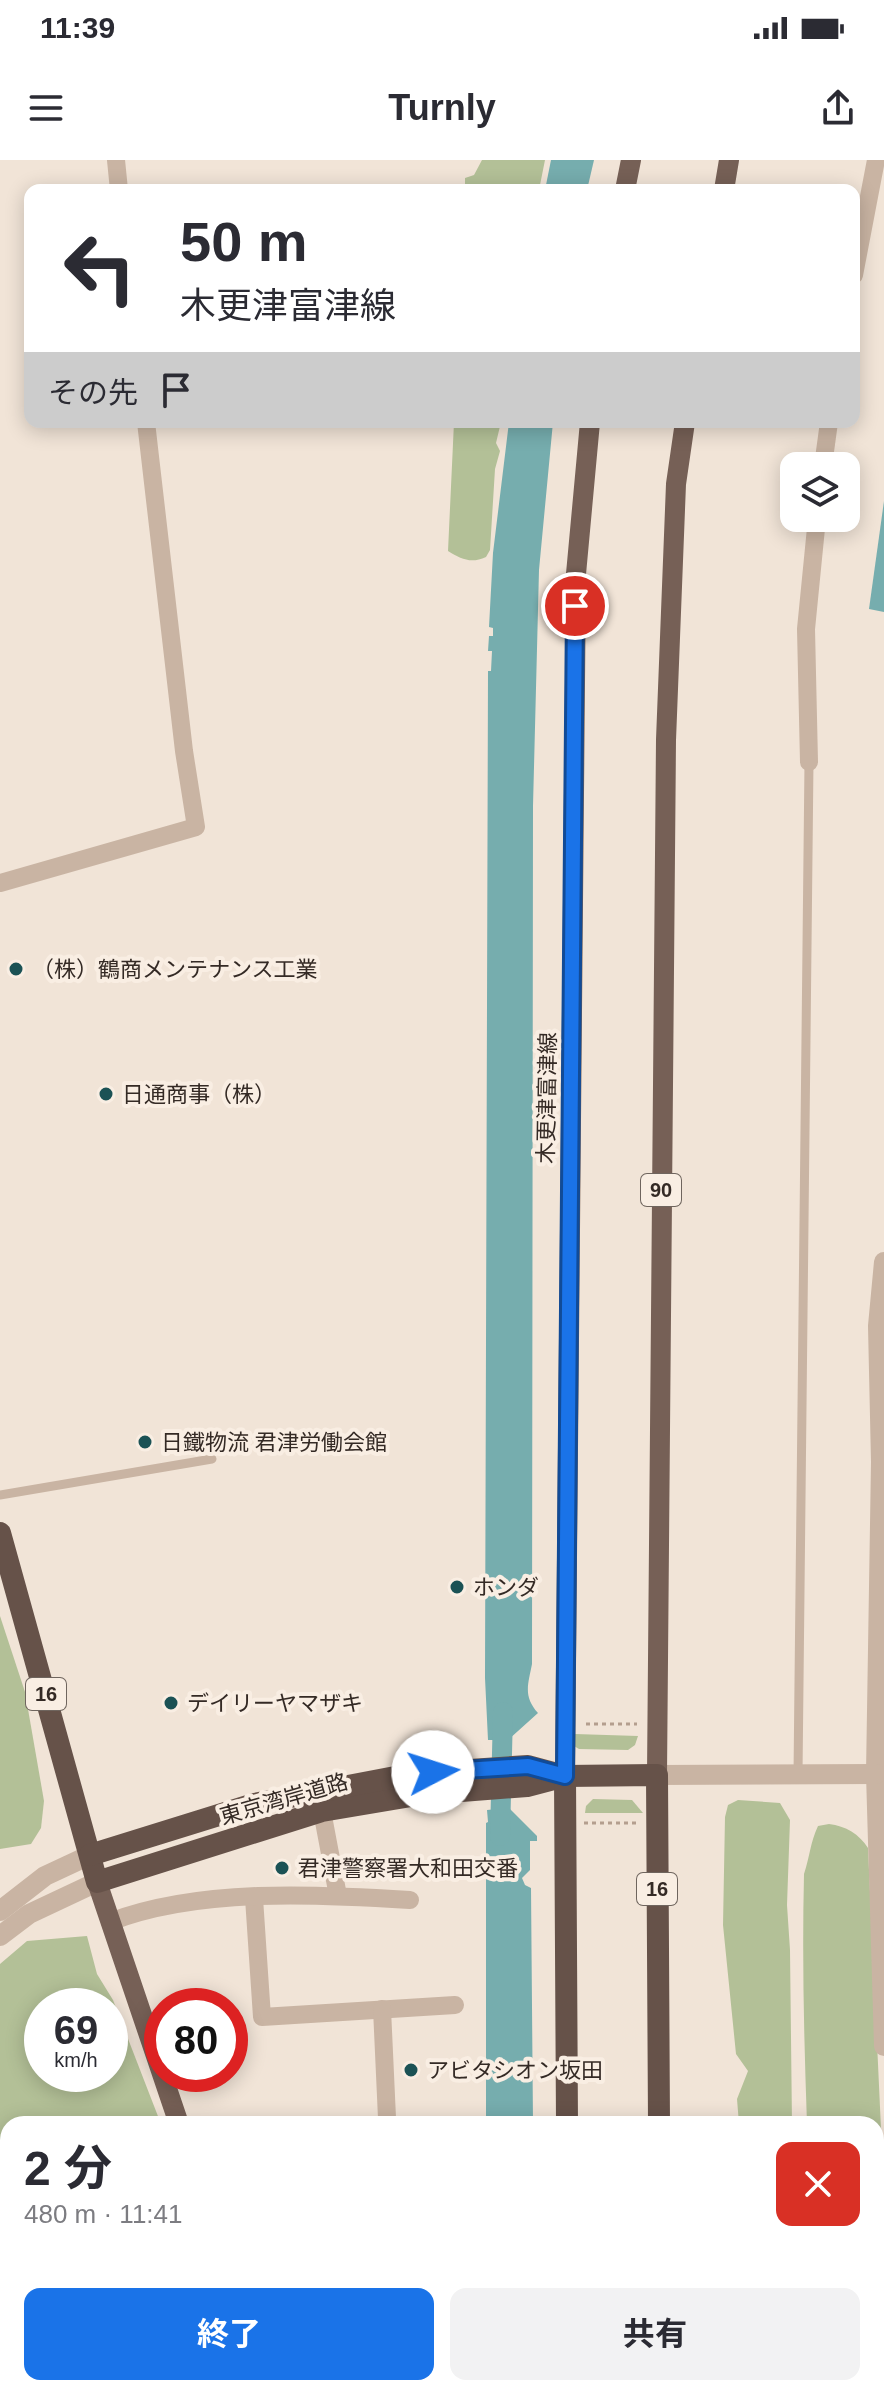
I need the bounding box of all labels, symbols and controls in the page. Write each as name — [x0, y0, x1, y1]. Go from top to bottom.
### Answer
text: 11:39 — [40, 11, 115, 44]
icon: menu — [24, 86, 68, 130]
icon: share — [816, 86, 860, 130]
text: Turnly — [388, 87, 496, 128]
text: 50 m — [180, 210, 308, 273]
icon: left — [48, 216, 152, 320]
text: 木更津富津線 — [180, 285, 396, 326]
icon: arrive — [154, 368, 198, 412]
text: その先 — [48, 376, 138, 409]
map controls — [780, 452, 860, 532]
button: layers — [780, 452, 860, 532]
pin — [541, 572, 609, 640]
icon: arrive — [553, 584, 597, 628]
place label: （株）鶴商メンテナンス工業 — [32, 957, 318, 982]
marker: （株）鶴商メンテナンス工業 — [7, 960, 25, 978]
street label: 木更津富津線 — [533, 1032, 561, 1164]
place label: 日通商事（株） — [122, 1082, 276, 1107]
marker: 日通商事（株） — [97, 1085, 115, 1103]
road number: 90 — [641, 1174, 681, 1206]
place label: 日鐵物流 君津労働会館 — [161, 1430, 387, 1455]
marker: 日鐵物流 君津労働会館 — [136, 1433, 154, 1451]
place label: ホンダ — [473, 1575, 539, 1600]
marker: ホンダ — [448, 1578, 466, 1596]
road number: 16 — [26, 1678, 66, 1710]
place label: デイリーヤマザキ — [187, 1691, 363, 1716]
marker: デイリーヤマザキ — [162, 1694, 180, 1712]
position arrow — [391, 1730, 475, 1814]
street label: 東京湾岸道路 — [217, 1769, 351, 1829]
place label: 君津警察署大和田交番 — [298, 1856, 518, 1881]
marker: 君津警察署大和田交番 — [273, 1859, 291, 1877]
road number: 16 — [637, 1873, 677, 1905]
speed limit sign: 80 — [144, 1988, 248, 2092]
text: 69 — [54, 2008, 98, 2052]
text: km/h — [54, 2049, 98, 2071]
place label: アビタシオン坂田 — [427, 2058, 603, 2083]
marker: アビタシオン坂田 — [402, 2061, 420, 2079]
text: 2 分 — [24, 2142, 112, 2195]
button: close — [776, 2142, 860, 2226]
text: 480 m · 11:41 — [24, 2199, 183, 2229]
button: 終了 — [24, 2288, 434, 2380]
button: 共有 — [450, 2288, 860, 2380]

